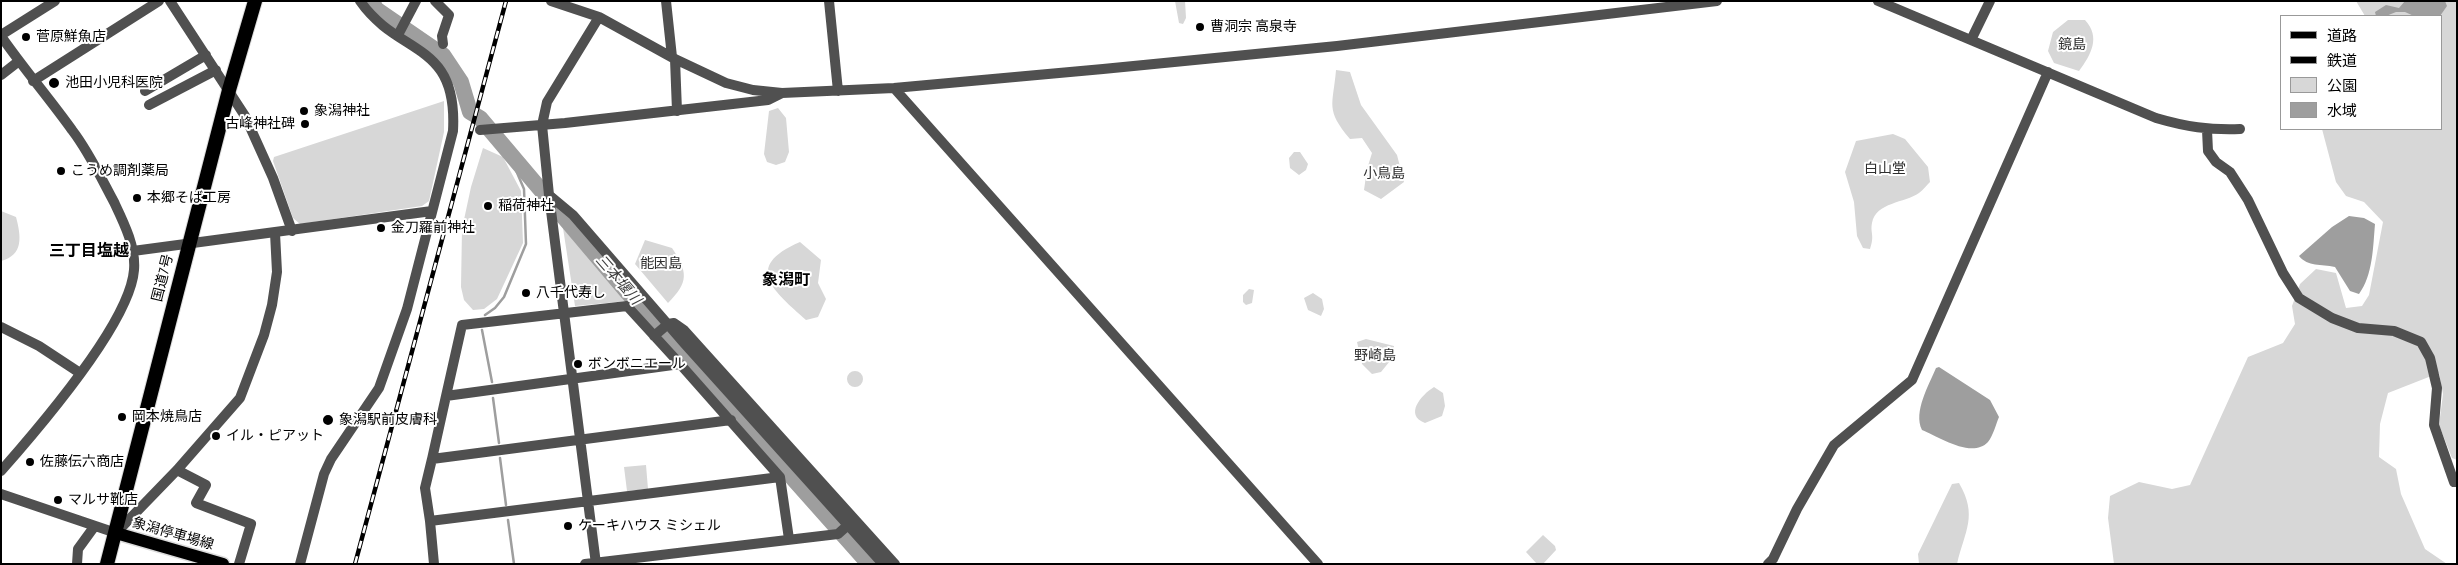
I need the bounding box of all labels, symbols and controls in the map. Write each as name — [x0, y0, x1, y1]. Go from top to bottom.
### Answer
legend — [2280, 15, 2443, 130]
place label: 曹洞宗 高泉寺 — [1210, 19, 1297, 35]
marker: 曹洞宗 高泉寺 — [1194, 21, 1206, 33]
text: 道路 — [2327, 26, 2357, 45]
place label: 菅原鮮魚店 — [36, 29, 106, 45]
marker: 菅原鮮魚店 — [20, 31, 32, 43]
park label: 鏡島 — [2058, 37, 2086, 53]
text: 鉄道 — [2327, 51, 2357, 70]
place label: 池田小児科医院 — [65, 75, 163, 91]
marker: 池田小児科医院 — [47, 76, 61, 90]
text: 公園 — [2327, 76, 2357, 95]
text: 水域 — [2327, 101, 2357, 120]
place label: 象潟神社 — [314, 103, 370, 119]
marker: 象潟神社 — [298, 105, 310, 117]
place label: 古峰神社碑 — [225, 116, 295, 132]
marker: 古峰神社碑 — [299, 118, 311, 130]
park label: 白山堂 — [1864, 161, 1906, 177]
place label: こうめ調剤薬局 — [71, 163, 169, 179]
marker: こうめ調剤薬局 — [55, 165, 67, 177]
park label: 小鳥島 — [1363, 166, 1405, 182]
place label: 本郷そば工房 — [147, 190, 231, 206]
marker: 本郷そば工房 — [131, 192, 143, 204]
place label: 稲荷神社 — [498, 198, 554, 214]
marker: 稲荷神社 — [482, 200, 494, 212]
place label: 金刀羅前神社 — [391, 220, 475, 236]
marker: 金刀羅前神社 — [375, 222, 387, 234]
district label: 三丁目塩越 — [49, 241, 129, 261]
water label: 三本堰川 — [592, 251, 644, 309]
street label: 国道7号 — [149, 253, 177, 303]
park label: 能因島 — [640, 256, 682, 272]
district label: 象潟町 — [762, 270, 810, 290]
place label: 八千代寿し — [536, 285, 606, 301]
marker: 八千代寿し — [520, 287, 532, 299]
park label: 野崎島 — [1354, 348, 1396, 364]
place label: ボンボニエール — [588, 356, 686, 372]
marker: ボンボニエール — [572, 358, 584, 370]
place label: 岡本焼鳥店 — [132, 409, 202, 425]
marker: 岡本焼鳥店 — [116, 411, 128, 423]
place label: 象潟駅前皮膚科 — [339, 412, 437, 428]
marker: 象潟駅前皮膚科 — [321, 413, 335, 427]
place label: イル・ピアット — [226, 428, 324, 444]
marker: イル・ピアット — [210, 430, 222, 442]
place label: 佐藤伝六商店 — [40, 454, 124, 470]
marker: 佐藤伝六商店 — [24, 456, 36, 468]
place label: マルサ靴店 — [68, 492, 138, 508]
marker: マルサ靴店 — [52, 494, 64, 506]
street label: 象潟停車場線 — [130, 514, 216, 554]
place label: ケーキハウス ミシェル — [578, 518, 721, 534]
marker: ケーキハウス ミシェル — [562, 520, 574, 532]

